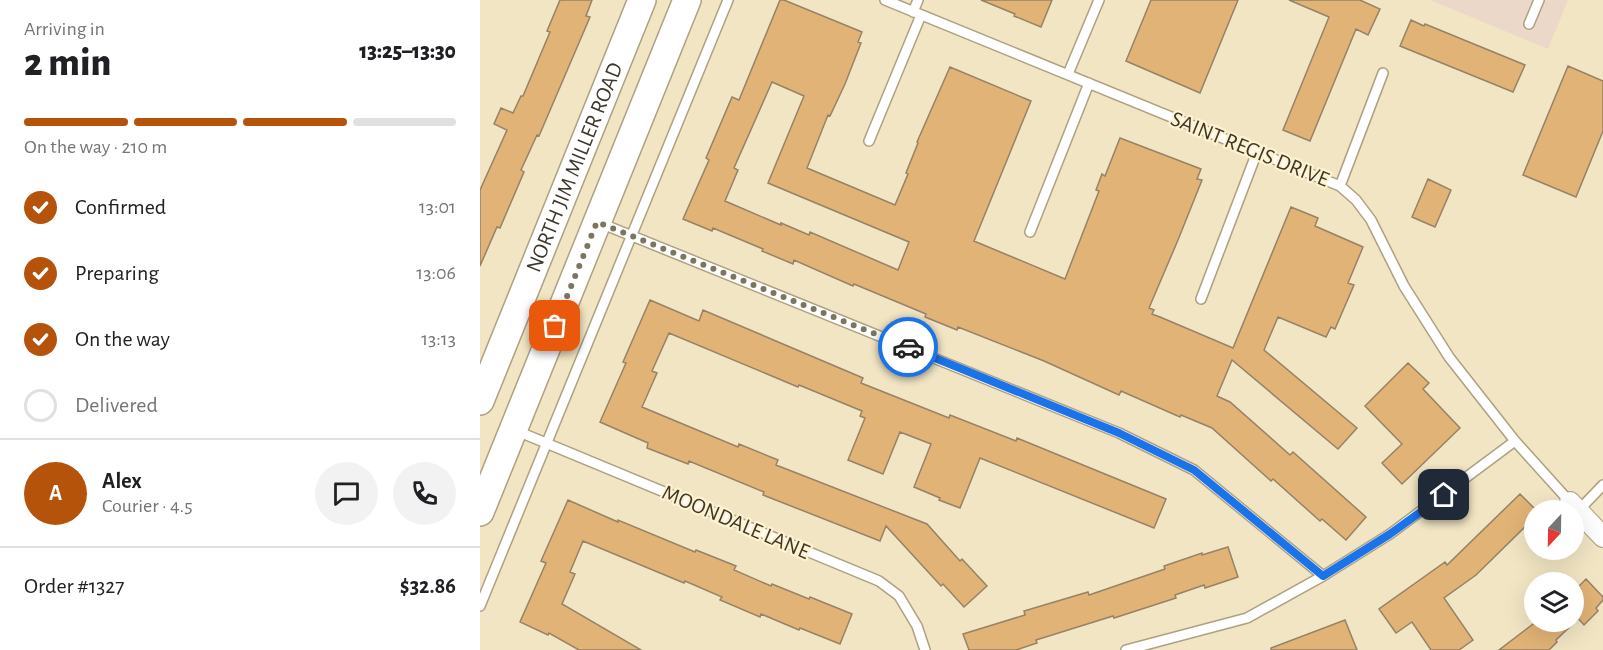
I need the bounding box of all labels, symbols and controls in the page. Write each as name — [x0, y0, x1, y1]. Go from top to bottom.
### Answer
text: Arriving in — [24, 19, 105, 39]
text: 13:25–13:30 — [359, 40, 456, 62]
text: 2 min — [24, 44, 111, 83]
street label: NORTH JIM MILLER ROAD — [522, 59, 627, 275]
street label: SAINT REGIS DRIVE — [1168, 107, 1333, 191]
text: On the way · 210 m — [24, 137, 167, 157]
icon: check — [24, 191, 57, 224]
text: Confirmed — [75, 196, 166, 218]
text: 13:01 — [419, 197, 456, 217]
icon: check — [24, 257, 57, 290]
text: Preparing — [75, 262, 159, 284]
text: 13:06 — [416, 263, 456, 283]
pin — [529, 300, 580, 351]
icon: bag — [538, 309, 571, 342]
courier — [878, 317, 938, 377]
icon: check — [24, 323, 57, 356]
text: On the way — [75, 328, 170, 350]
text: 13:13 — [421, 329, 456, 349]
icon: car — [892, 331, 925, 364]
text: Delivered — [75, 394, 158, 416]
button: chat — [315, 462, 378, 525]
button: phone — [393, 462, 456, 525]
pin — [1418, 469, 1469, 520]
text: Alex — [102, 470, 142, 492]
icon: home — [1427, 478, 1460, 511]
street label: MOONDALE LANE — [659, 481, 813, 563]
text: A — [49, 482, 62, 504]
text: Courier · 4.5 — [102, 496, 193, 516]
north arrow — [1524, 500, 1584, 560]
map controls — [1524, 500, 1584, 632]
button: layers — [1524, 572, 1584, 632]
text: Order #1327 — [24, 575, 125, 597]
text: $32.86 — [400, 575, 456, 597]

